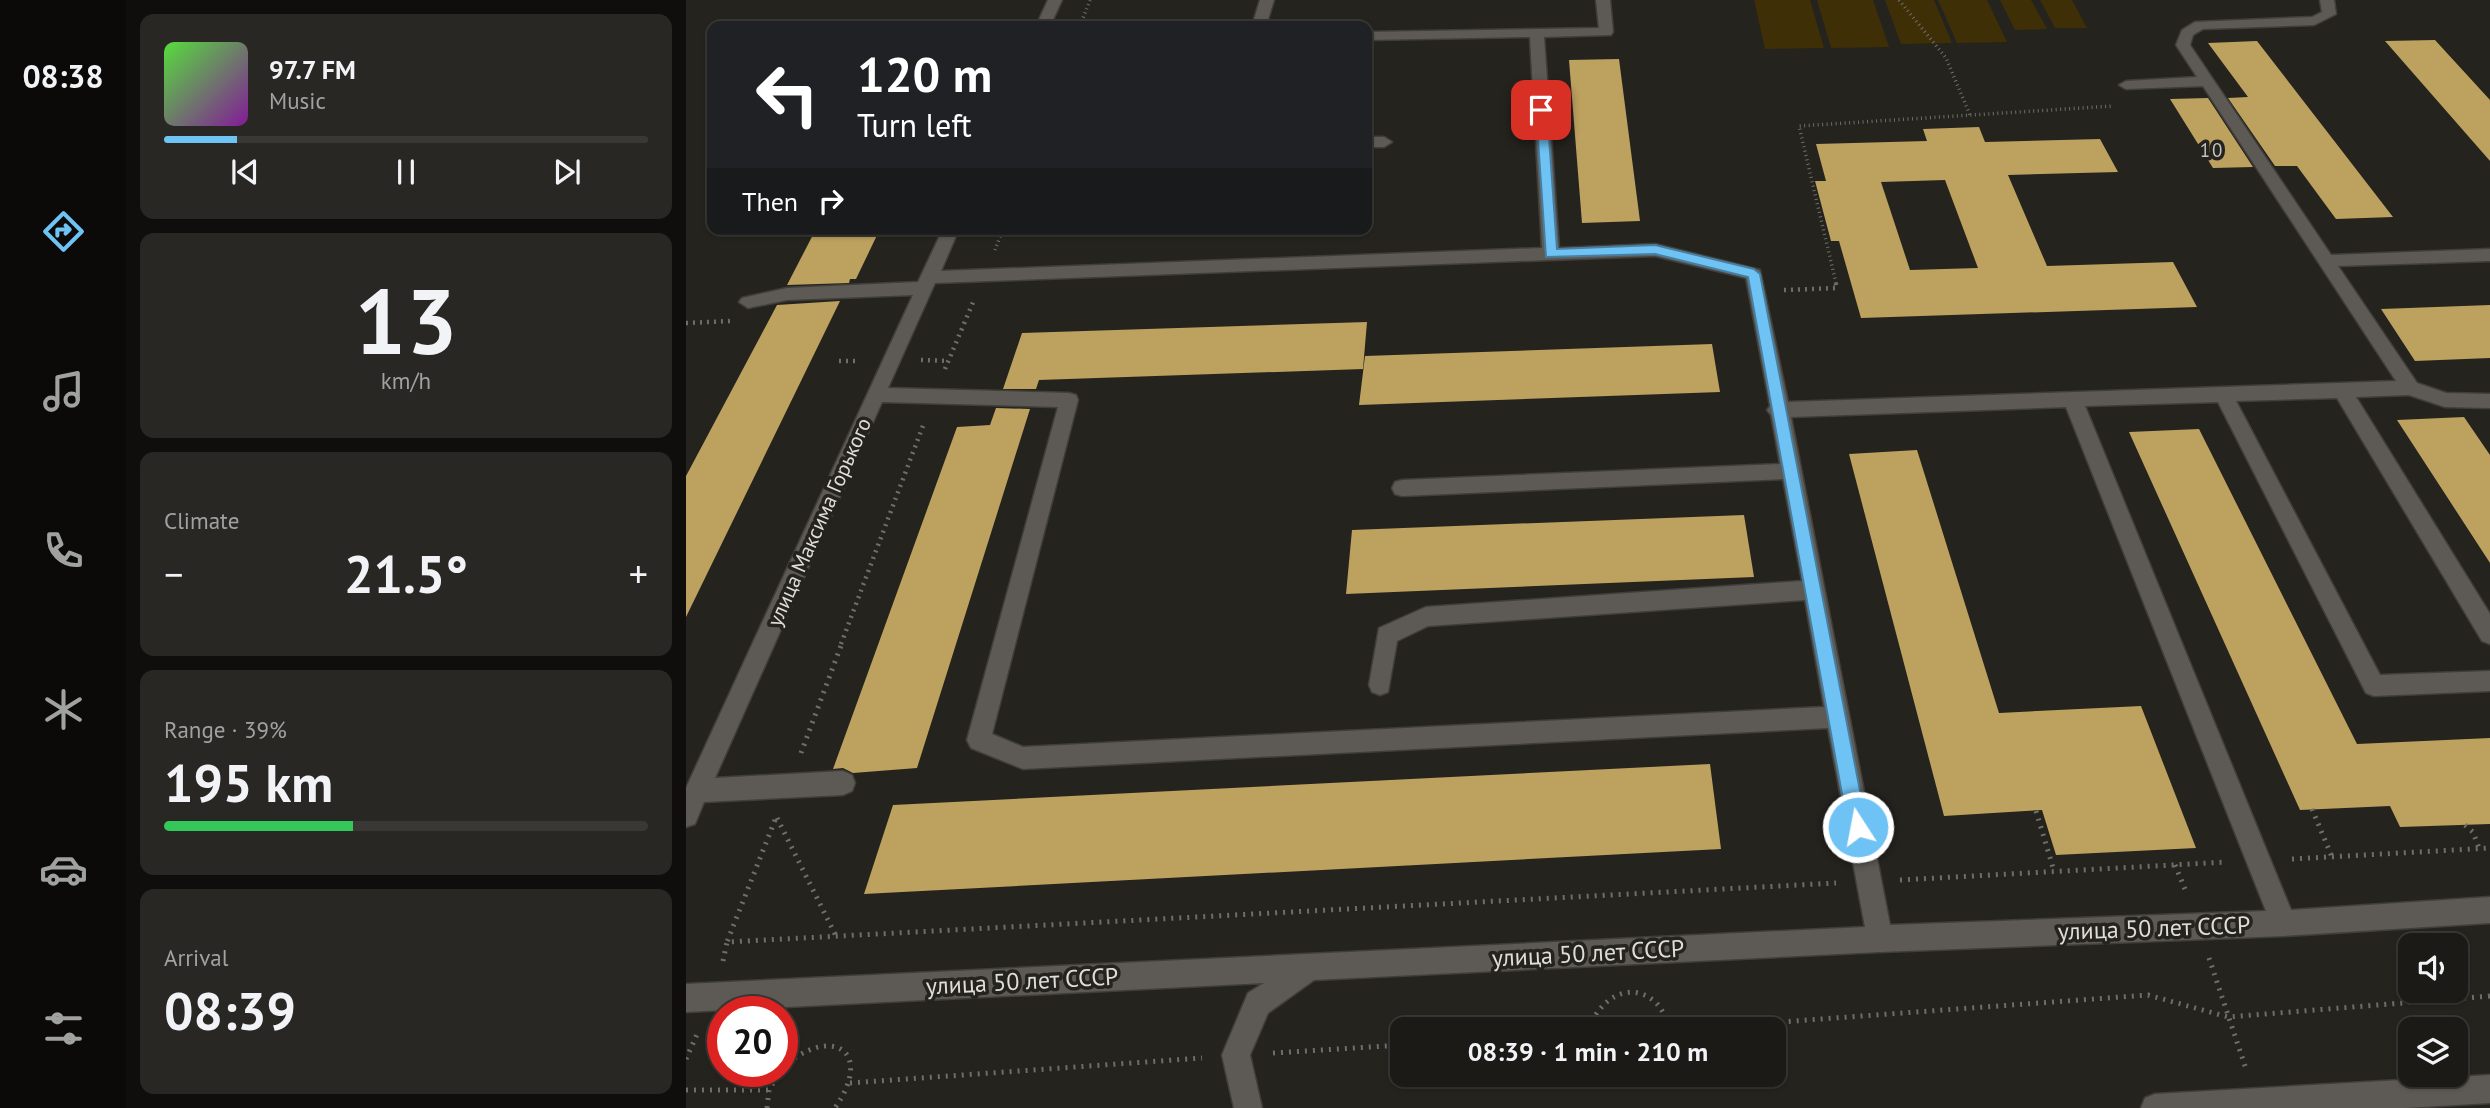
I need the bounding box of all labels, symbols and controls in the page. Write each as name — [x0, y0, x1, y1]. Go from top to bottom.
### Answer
text: 120 m — [857, 42, 992, 106]
icon: left — [742, 49, 833, 140]
text: 97.7 FM — [269, 53, 356, 86]
text: 08:38 — [22, 55, 104, 97]
pin — [1511, 80, 1571, 140]
text: Music — [269, 86, 326, 115]
icon: arrive — [1522, 91, 1560, 129]
text: Turn left — [857, 104, 972, 146]
district label: 10 — [2200, 138, 2224, 162]
icon: previous — [226, 153, 264, 191]
icon: pause — [387, 153, 425, 191]
icon: next — [548, 153, 586, 191]
icon: right — [812, 182, 850, 220]
text: Then — [742, 185, 798, 218]
icon: directions — [39, 207, 88, 256]
text: 13 — [354, 261, 458, 379]
text: km/h — [381, 366, 431, 395]
icon: music — [39, 367, 88, 416]
street label: улица Максима Горького — [761, 414, 877, 630]
text: Climate — [164, 506, 239, 535]
icon: phone — [39, 526, 88, 575]
text: 21.5° — [344, 540, 468, 607]
text: − — [164, 549, 183, 598]
text: + — [629, 549, 648, 598]
icon: climate — [39, 685, 88, 734]
text: Range · 39% — [164, 715, 287, 744]
text: 195 km — [164, 749, 333, 816]
position arrow — [1821, 790, 1895, 864]
icon: car — [39, 845, 88, 894]
street label: улица 50 лет СССР — [2057, 909, 2251, 947]
street label: улица 50 лет СССР — [1491, 932, 1685, 974]
map controls — [2398, 933, 2468, 1087]
button: sound — [2398, 933, 2468, 1003]
text: Arrival — [164, 943, 228, 972]
street label: улица 50 лет СССР — [925, 960, 1119, 1002]
text: 08:39 — [164, 977, 296, 1044]
speed limit sign: 20 — [707, 996, 798, 1087]
icon: filters — [39, 1004, 88, 1053]
button: layers — [2398, 1017, 2468, 1087]
text: 08:39 · 1 min · 210 m — [1468, 1035, 1708, 1068]

